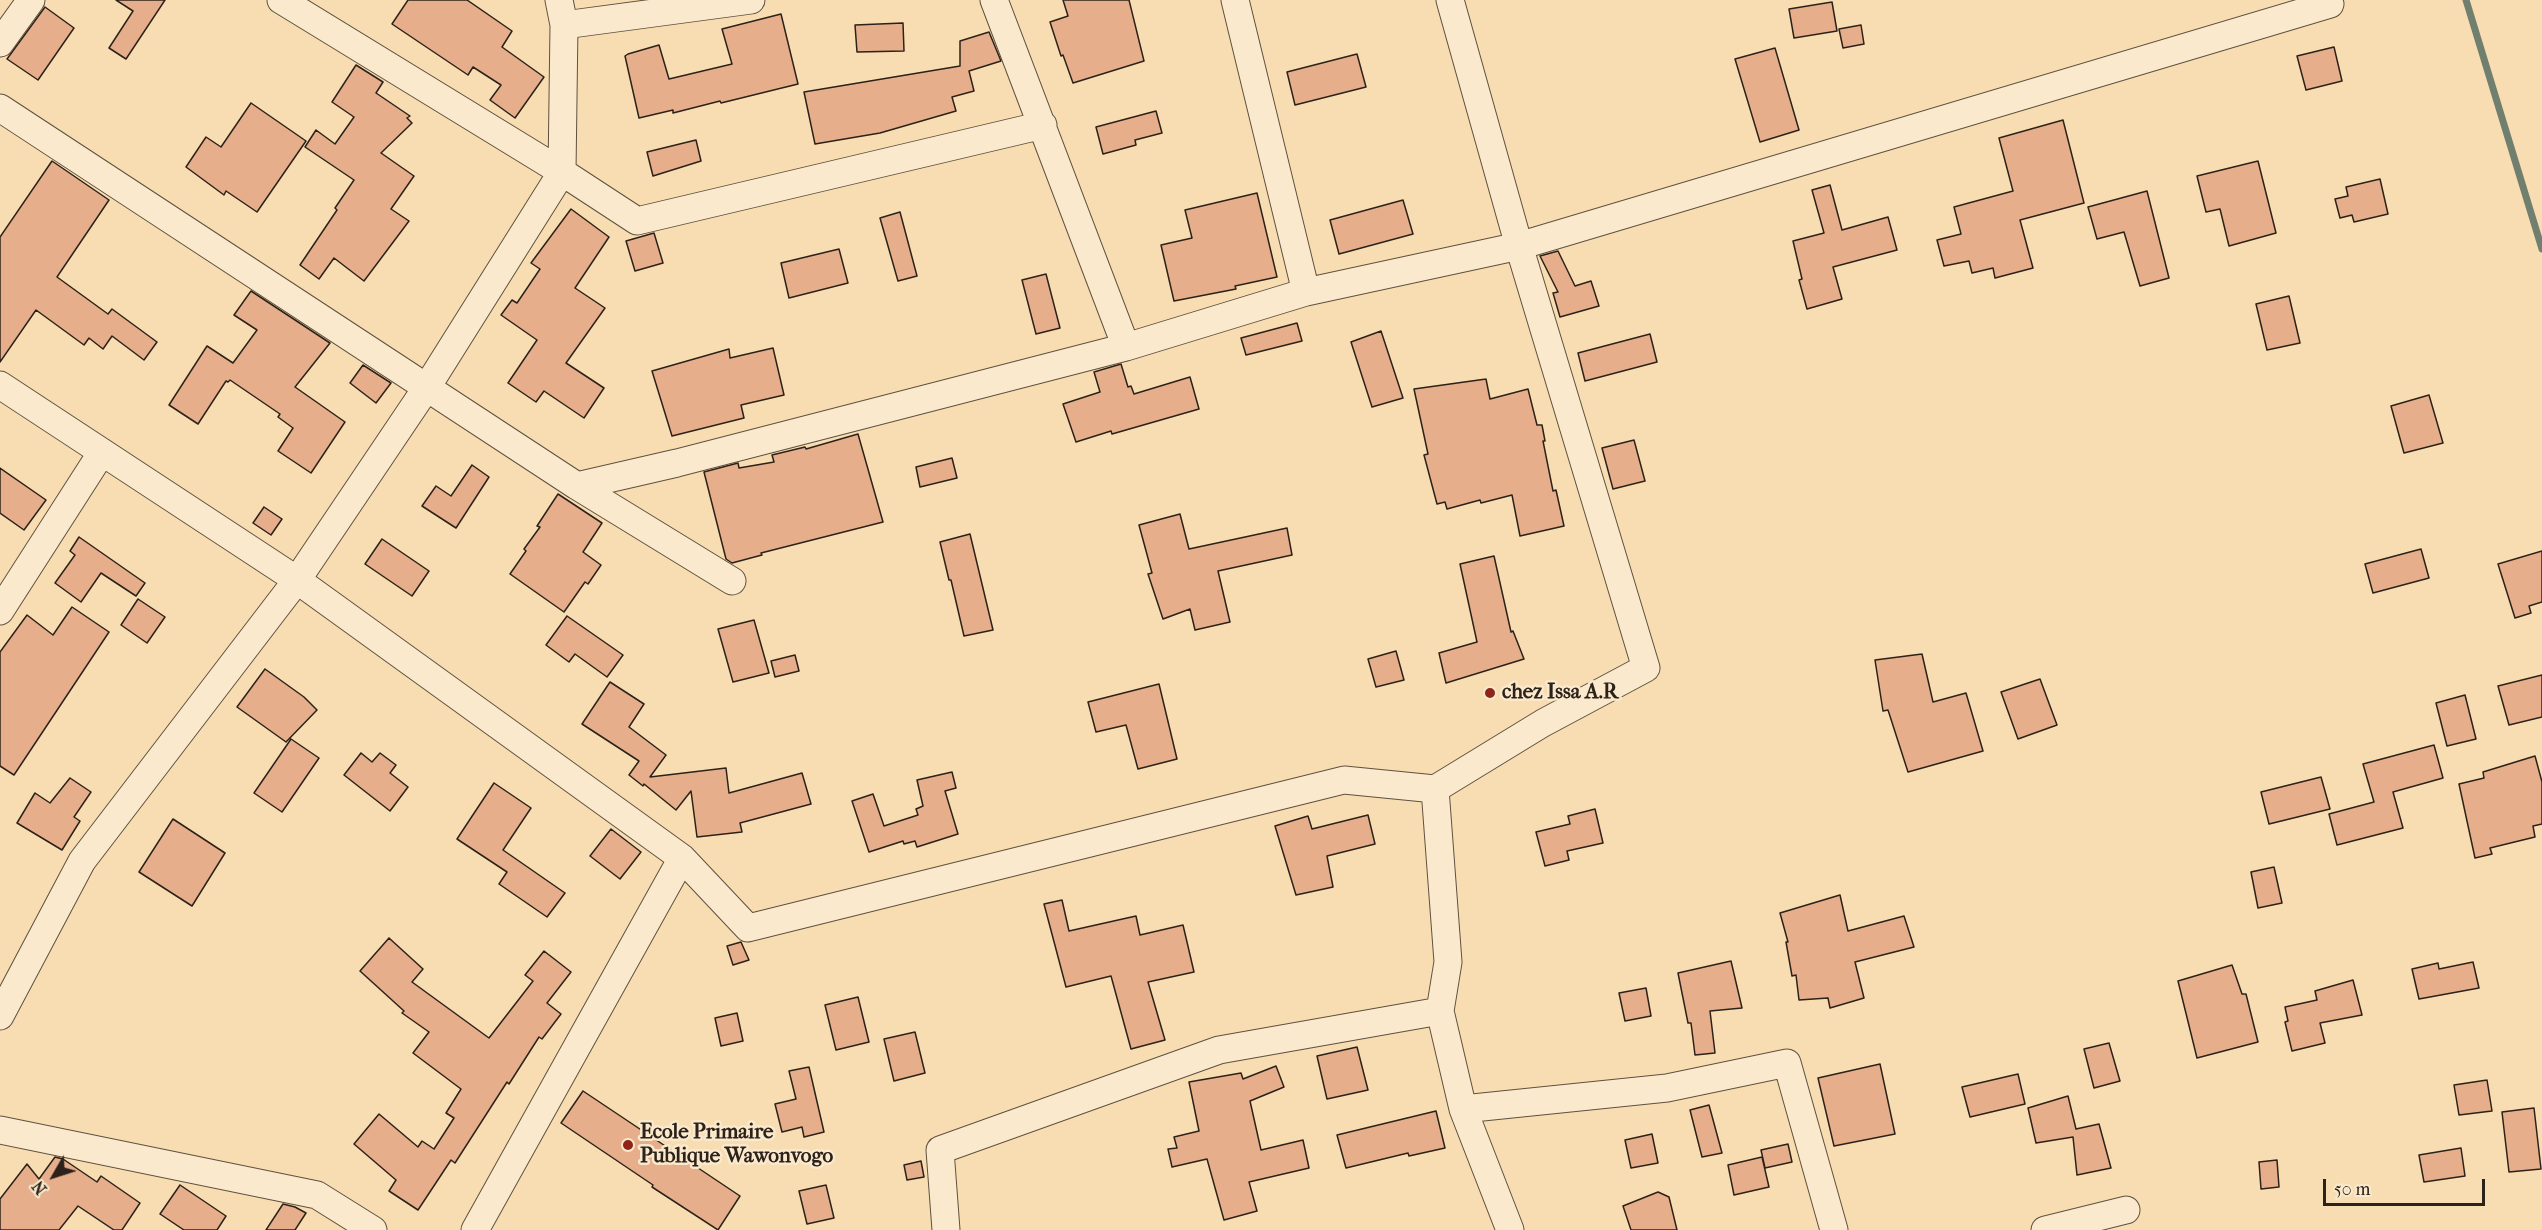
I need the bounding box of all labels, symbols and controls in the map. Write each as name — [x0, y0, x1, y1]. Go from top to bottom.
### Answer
place label: chez Issa A.R — [1502, 680, 1618, 706]
marker: chez Issa A.R — [1483, 686, 1497, 700]
place label: Ecole Primaire Publique Wawonvogo — [640, 1120, 833, 1170]
marker: Ecole Primaire Publique Wawonvogo — [621, 1138, 635, 1152]
north arrow — [24, 1146, 84, 1206]
scale bar — [2326, 1167, 2488, 1205]
text: N — [28, 1177, 51, 1198]
text: 50 m — [2334, 1179, 2370, 1200]

